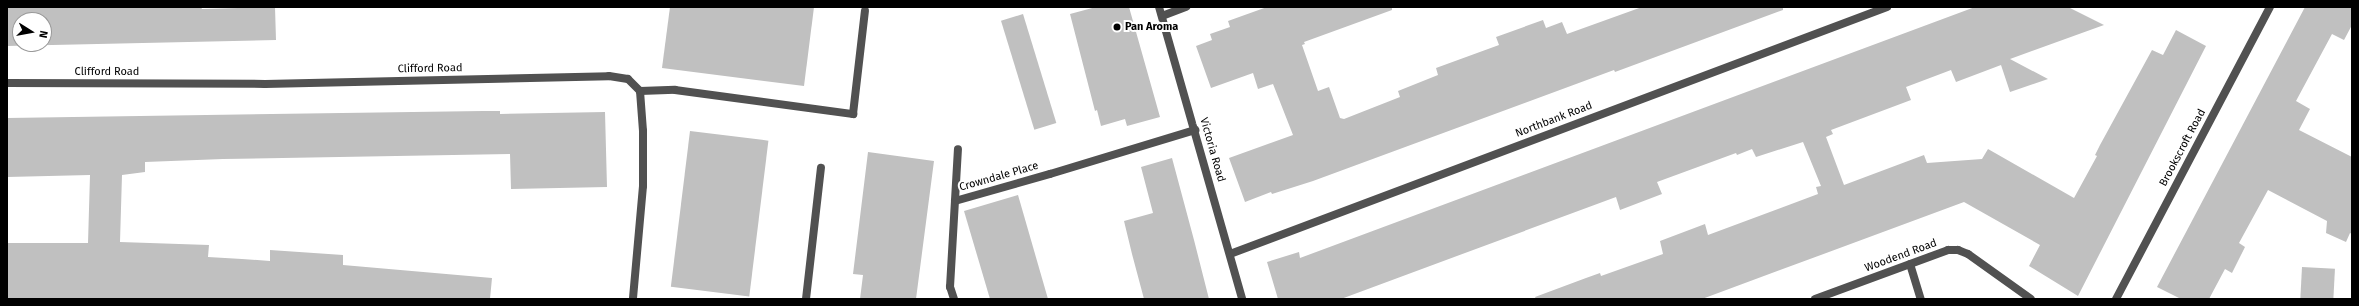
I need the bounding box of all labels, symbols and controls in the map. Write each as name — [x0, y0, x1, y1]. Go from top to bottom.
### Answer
north arrow — [12, 12, 52, 52]
place label: Pan Aroma — [1125, 20, 1178, 34]
marker: Pan Aroma — [1112, 22, 1122, 32]
text: N — [36, 29, 50, 39]
street label: Clifford Road — [397, 62, 463, 76]
street label: Clifford Road — [75, 65, 139, 79]
street label: Northbank Road — [1514, 99, 1594, 141]
street label: Brookscroft Road — [2157, 107, 2209, 189]
street label: Victoria Road — [1197, 116, 1227, 184]
street label: Crowndale Place — [958, 159, 1040, 195]
street label: Woodend Road — [1863, 237, 1939, 275]

